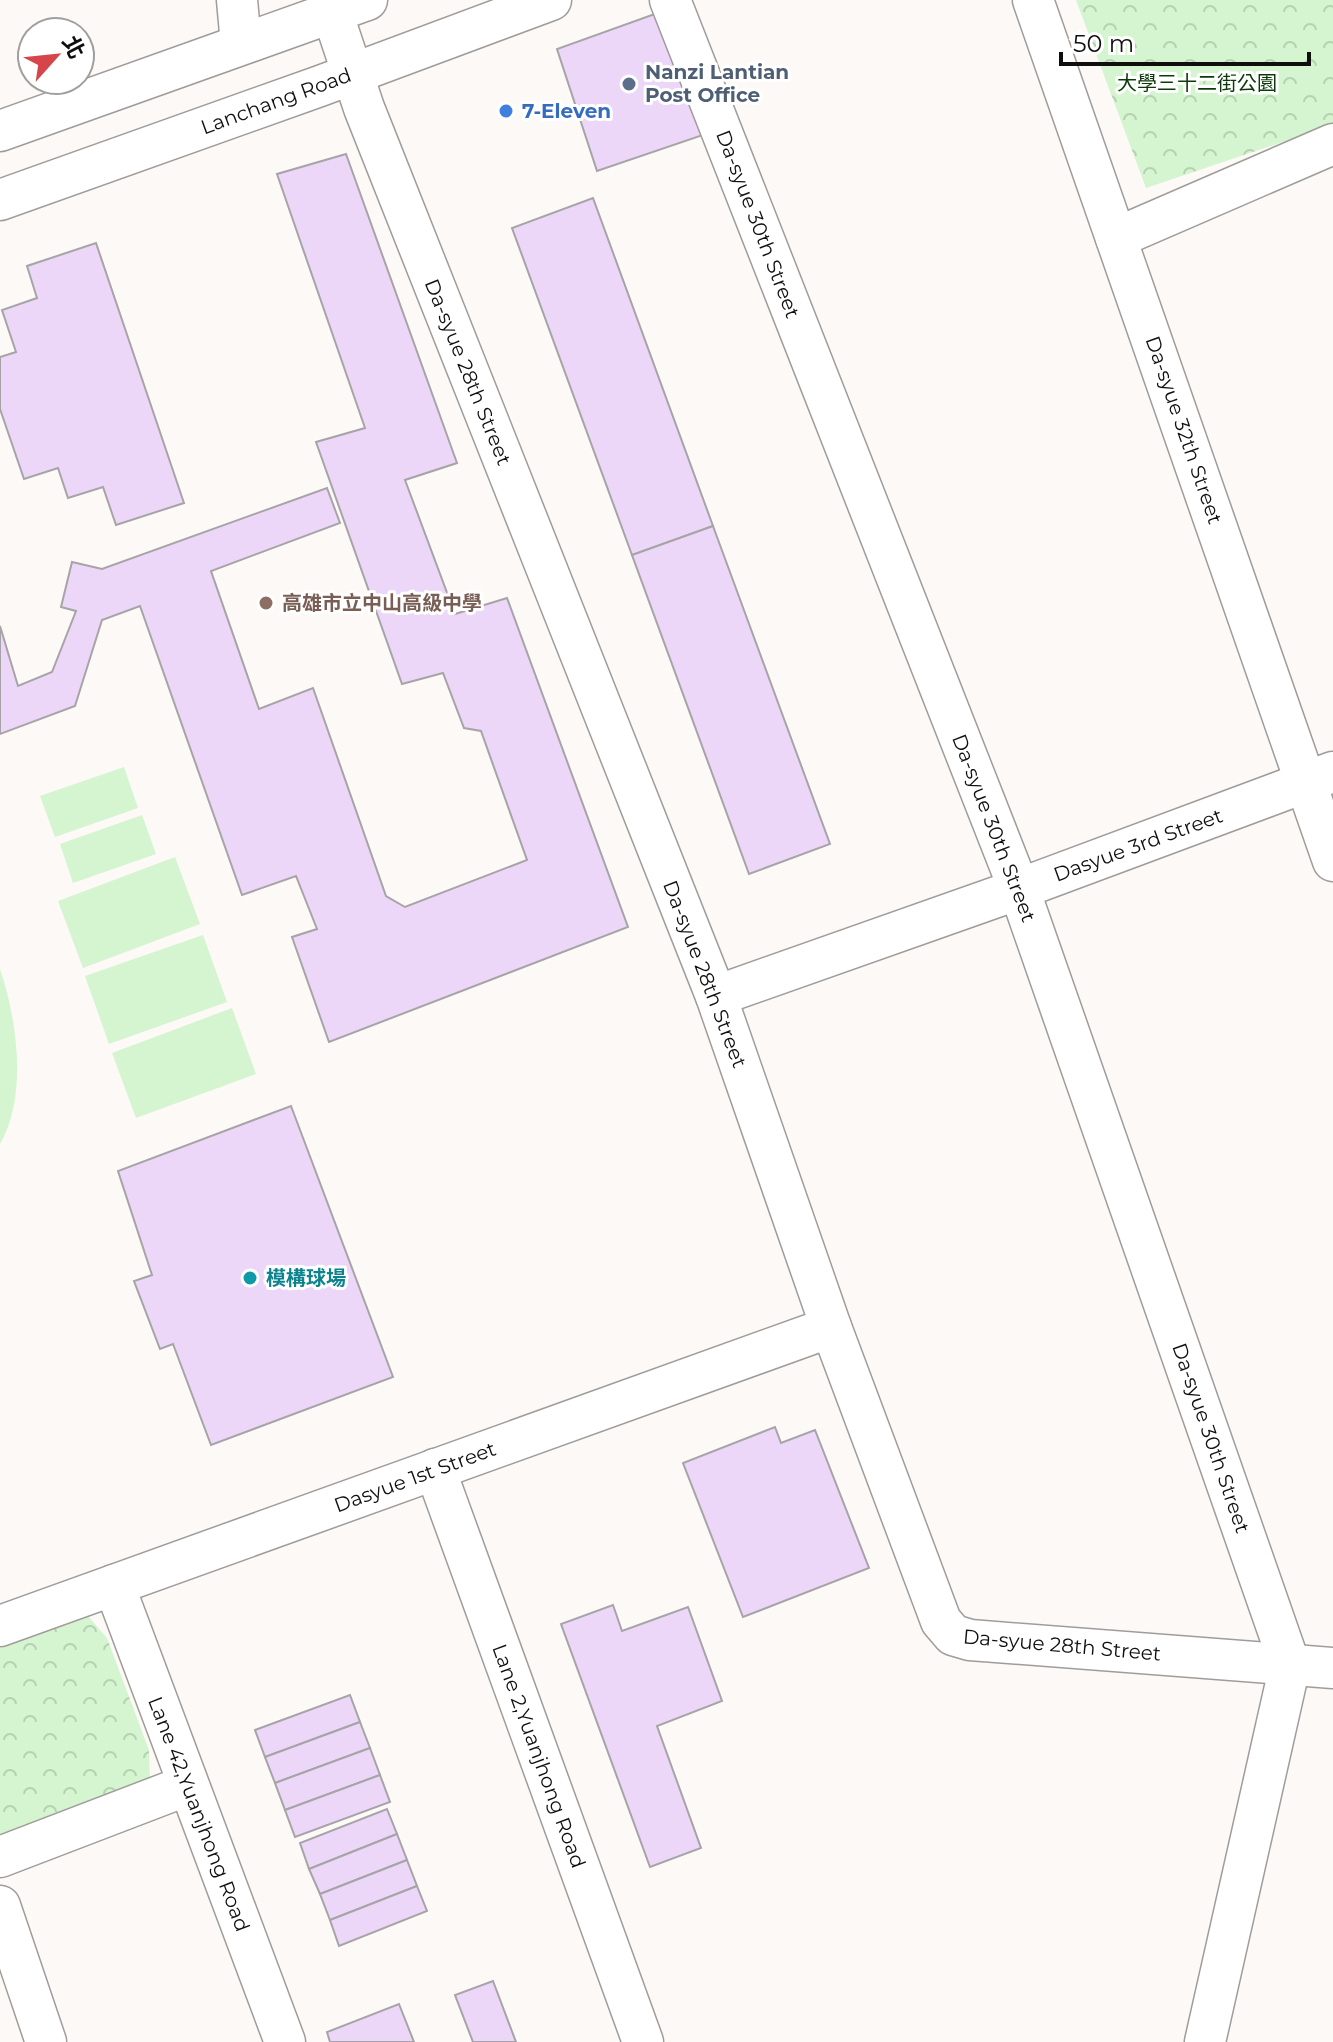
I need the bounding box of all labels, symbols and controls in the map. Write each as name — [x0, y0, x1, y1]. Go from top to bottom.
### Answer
north arrow — [16, 16, 96, 96]
scale bar — [1061, 16, 1309, 66]
text: 50 m — [1073, 29, 1134, 58]
text: 北 — [56, 31, 90, 63]
place label: Nanzi Lantian Post Office — [645, 60, 789, 107]
street label: Lanchang Road — [198, 63, 354, 139]
park label: 大學三十二街公園 — [1117, 71, 1277, 95]
marker: Nanzi Lantian Post Office — [620, 75, 638, 93]
place label: 7-Eleven — [522, 99, 611, 123]
marker: 7-Eleven — [497, 102, 515, 120]
street label: Da-syue 30th Street — [711, 127, 805, 321]
street label: Da-syue 28th Street — [420, 275, 516, 469]
street label: Da-syue 32th Street — [1141, 333, 1227, 527]
place label: 高雄市立中山高級中學 — [282, 591, 482, 615]
marker: 高雄市立中山高級中學 — [257, 594, 275, 612]
street label: Da-syue 30th Street — [947, 731, 1041, 925]
street label: Dasyue 3rd Street — [1050, 803, 1226, 887]
street label: Da-syue 28th Street — [658, 877, 752, 1071]
place label: 模構球場 — [266, 1266, 346, 1290]
marker: 模構球場 — [241, 1269, 259, 1287]
street label: Da-syue 30th Street — [1167, 1340, 1255, 1536]
street label: Dasyue 1st Street — [331, 1437, 499, 1517]
street label: Da-syue 28th Street — [962, 1624, 1162, 1666]
street label: Lane 2,Yuanjhong Road — [487, 1641, 591, 1871]
street label: Lane 42,Yuanjhong Road — [143, 1693, 255, 1935]

